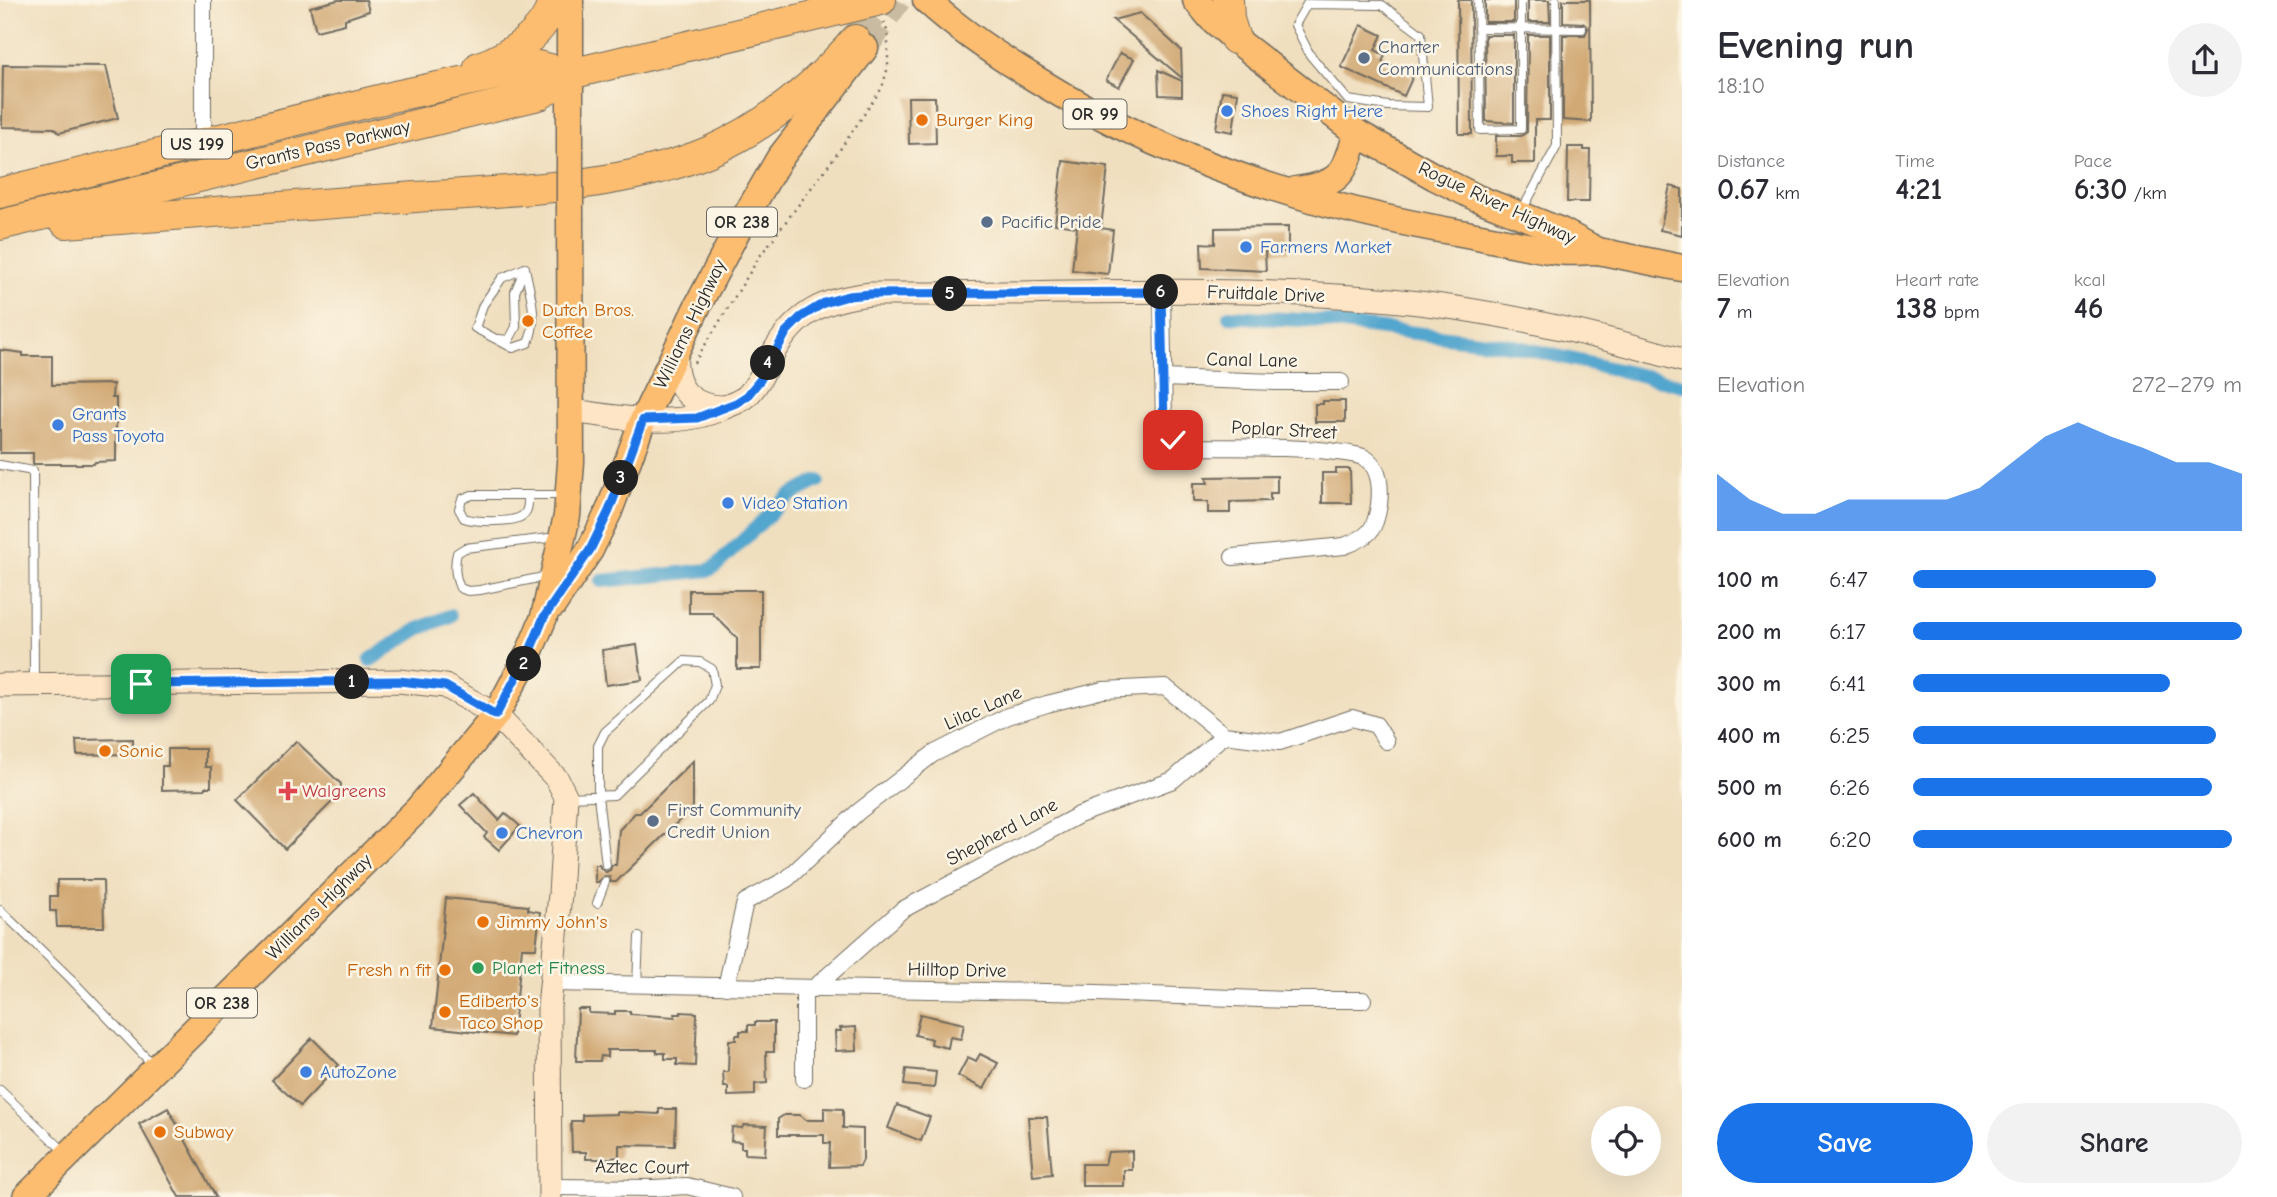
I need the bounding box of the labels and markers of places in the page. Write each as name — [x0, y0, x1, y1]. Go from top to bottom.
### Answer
place label: Charter Communications — [1378, 36, 1513, 80]
marker: Charter Communications — [1356, 50, 1372, 66]
place label: Shoes Right Here — [1241, 100, 1383, 122]
marker: Shoes Right Here — [1219, 103, 1235, 119]
place label: Burger King — [936, 109, 1033, 131]
marker: Burger King — [914, 112, 930, 128]
place label: Pacific Pride — [1001, 211, 1101, 233]
marker: Pacific Pride — [979, 214, 995, 230]
place label: Farmers Market — [1260, 236, 1392, 258]
marker: Farmers Market — [1238, 239, 1254, 255]
pin: 6 — [1144, 274, 1178, 310]
pin: 5 — [932, 276, 968, 312]
place label: Dutch Bros. Coffee — [542, 299, 634, 343]
marker: Dutch Bros. Coffee — [520, 313, 536, 329]
pin: 4 — [750, 346, 786, 380]
place label: Grants Pass Toyota — [72, 403, 165, 447]
pin — [1143, 410, 1203, 470]
marker: Grants Pass Toyota — [50, 417, 66, 433]
pin: 3 — [604, 461, 638, 496]
place label: Video Station — [742, 492, 848, 514]
marker: Video Station — [720, 495, 736, 511]
pin: 2 — [506, 646, 542, 682]
pin — [111, 654, 171, 714]
pin: 1 — [334, 664, 370, 700]
place label: Sonic — [119, 740, 164, 762]
marker: Sonic — [97, 743, 113, 759]
place label: Walgreens — [302, 780, 386, 802]
marker: Walgreens — [280, 783, 296, 799]
place label: First Community Credit Union — [667, 799, 802, 843]
marker: First Community Credit Union — [645, 813, 661, 829]
place label: Chevron — [516, 822, 583, 844]
marker: Chevron — [494, 825, 510, 841]
place label: Jimmy John's — [497, 911, 607, 933]
marker: Jimmy John's — [475, 914, 491, 930]
place label: Planet Fitness — [492, 957, 605, 979]
place label: Fresh n fit — [347, 959, 432, 981]
marker: Planet Fitness — [470, 960, 486, 976]
marker: Fresh n fit — [437, 962, 453, 978]
place label: Ediberto's Taco Shop — [459, 990, 543, 1034]
marker: Ediberto's Taco Shop — [437, 1004, 453, 1020]
place label: AutoZone — [320, 1061, 397, 1083]
marker: AutoZone — [298, 1064, 314, 1080]
place label: Subway — [174, 1121, 234, 1143]
marker: Subway — [152, 1124, 168, 1140]

